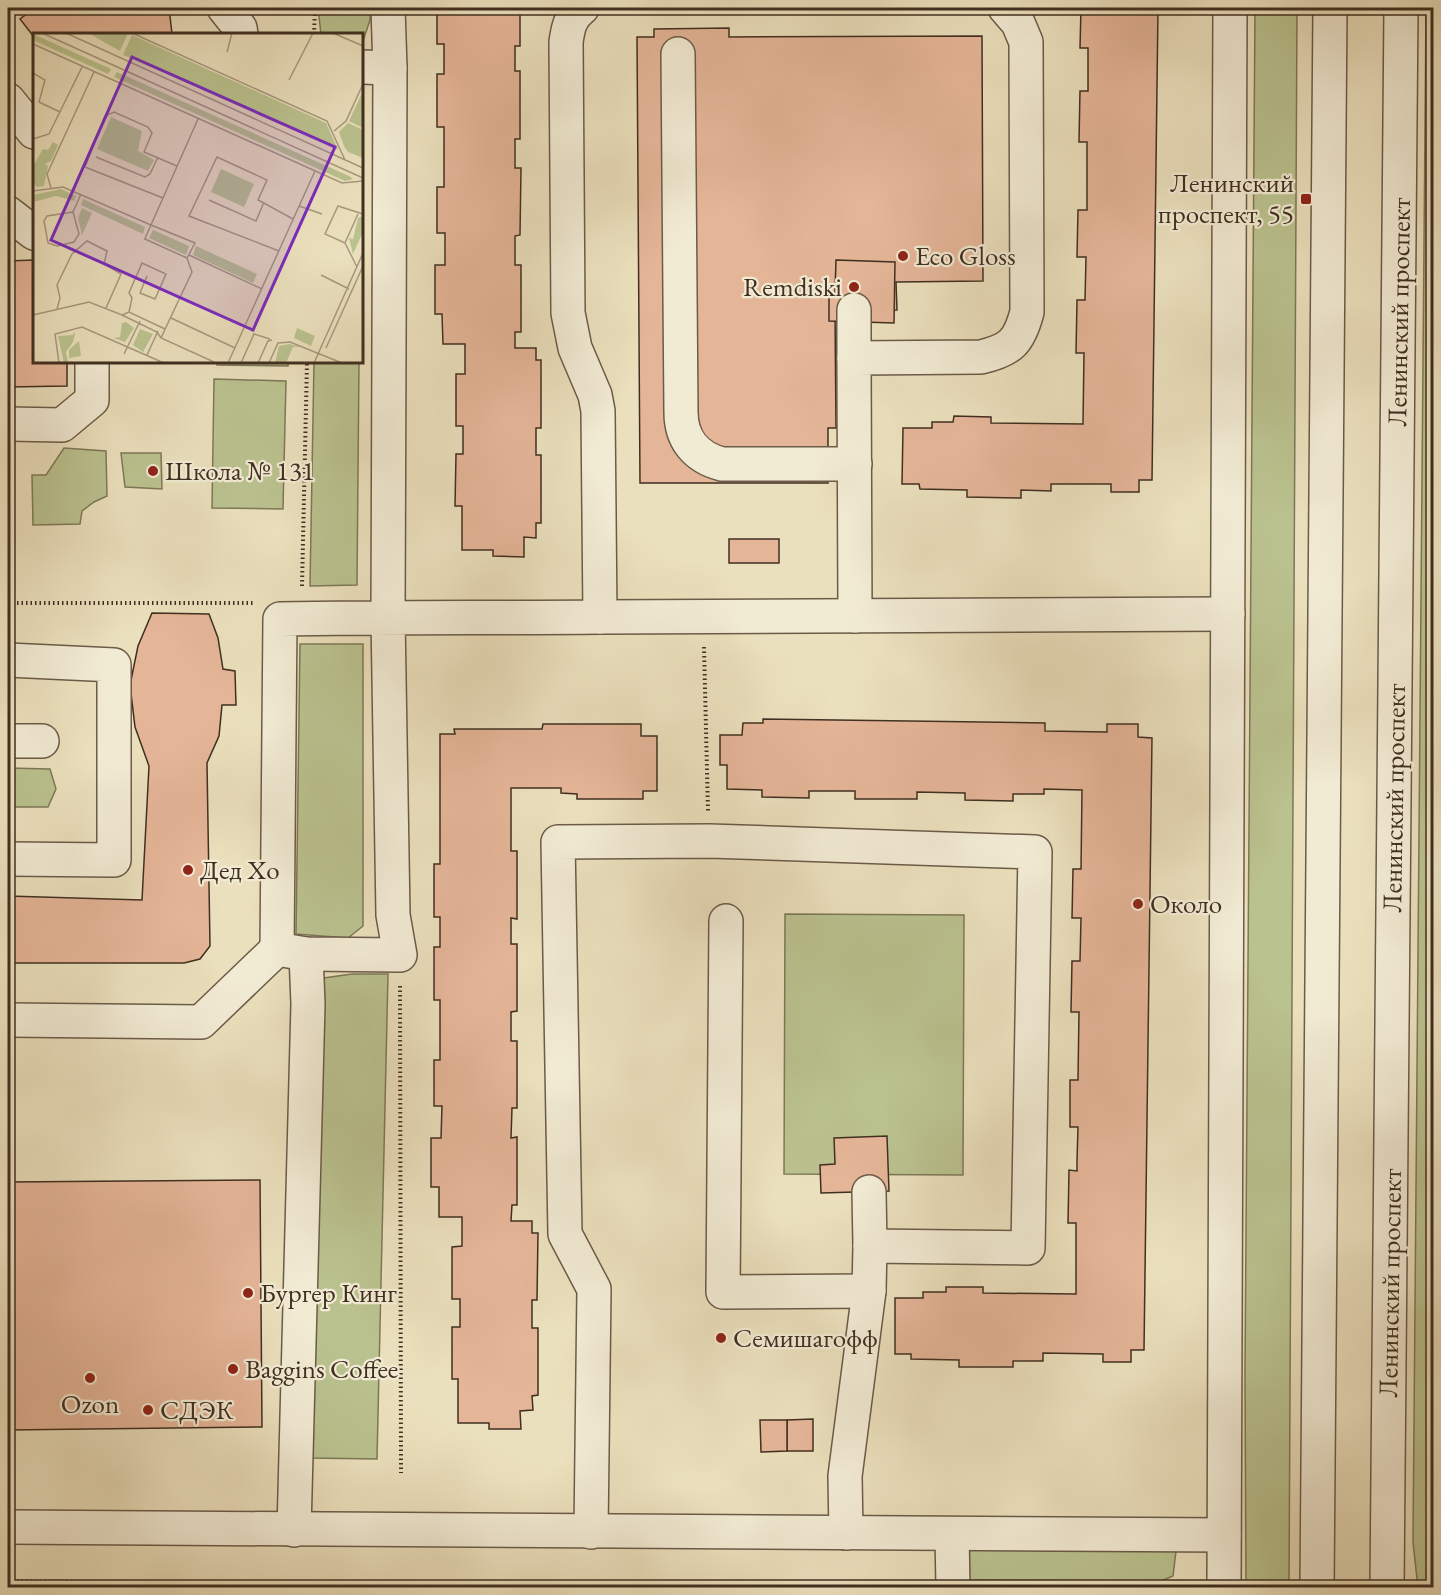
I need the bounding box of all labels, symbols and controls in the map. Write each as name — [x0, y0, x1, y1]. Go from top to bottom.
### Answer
inset map — [33, 33, 363, 363]
place label: Ленинский проспект, 55 — [1158, 165, 1294, 231]
marker: Ленинский проспект, 55 — [1299, 192, 1313, 206]
street label: Ленинский проспект — [1379, 197, 1418, 427]
place label: Eco Gloss — [915, 238, 1016, 273]
marker: Eco Gloss — [896, 249, 910, 263]
place label: Remdiski — [743, 269, 842, 304]
marker: Remdiski — [847, 280, 861, 294]
place label: Школа № 131 — [165, 453, 315, 488]
marker: Школа № 131 — [146, 464, 160, 478]
street label: Ленинский проспект — [1374, 683, 1413, 913]
place label: Дед Хо — [200, 852, 280, 887]
marker: Дед Хо — [181, 863, 195, 877]
place label: Около — [1150, 886, 1222, 921]
marker: Около — [1131, 897, 1145, 911]
street label: Ленинский проспект — [1370, 1168, 1409, 1398]
place label: Бургер Кинг — [260, 1275, 397, 1310]
marker: Бургер Кинг — [241, 1286, 255, 1300]
place label: Семишагофф — [733, 1320, 878, 1355]
marker: Семишагофф — [714, 1331, 728, 1345]
place label: Baggins Coffee — [245, 1351, 398, 1386]
marker: Baggins Coffee — [226, 1362, 240, 1376]
marker: Ozon — [83, 1371, 97, 1385]
place label: Ozon — [61, 1386, 119, 1421]
place label: СДЭК — [160, 1392, 234, 1427]
marker: СДЭК — [141, 1403, 155, 1417]

